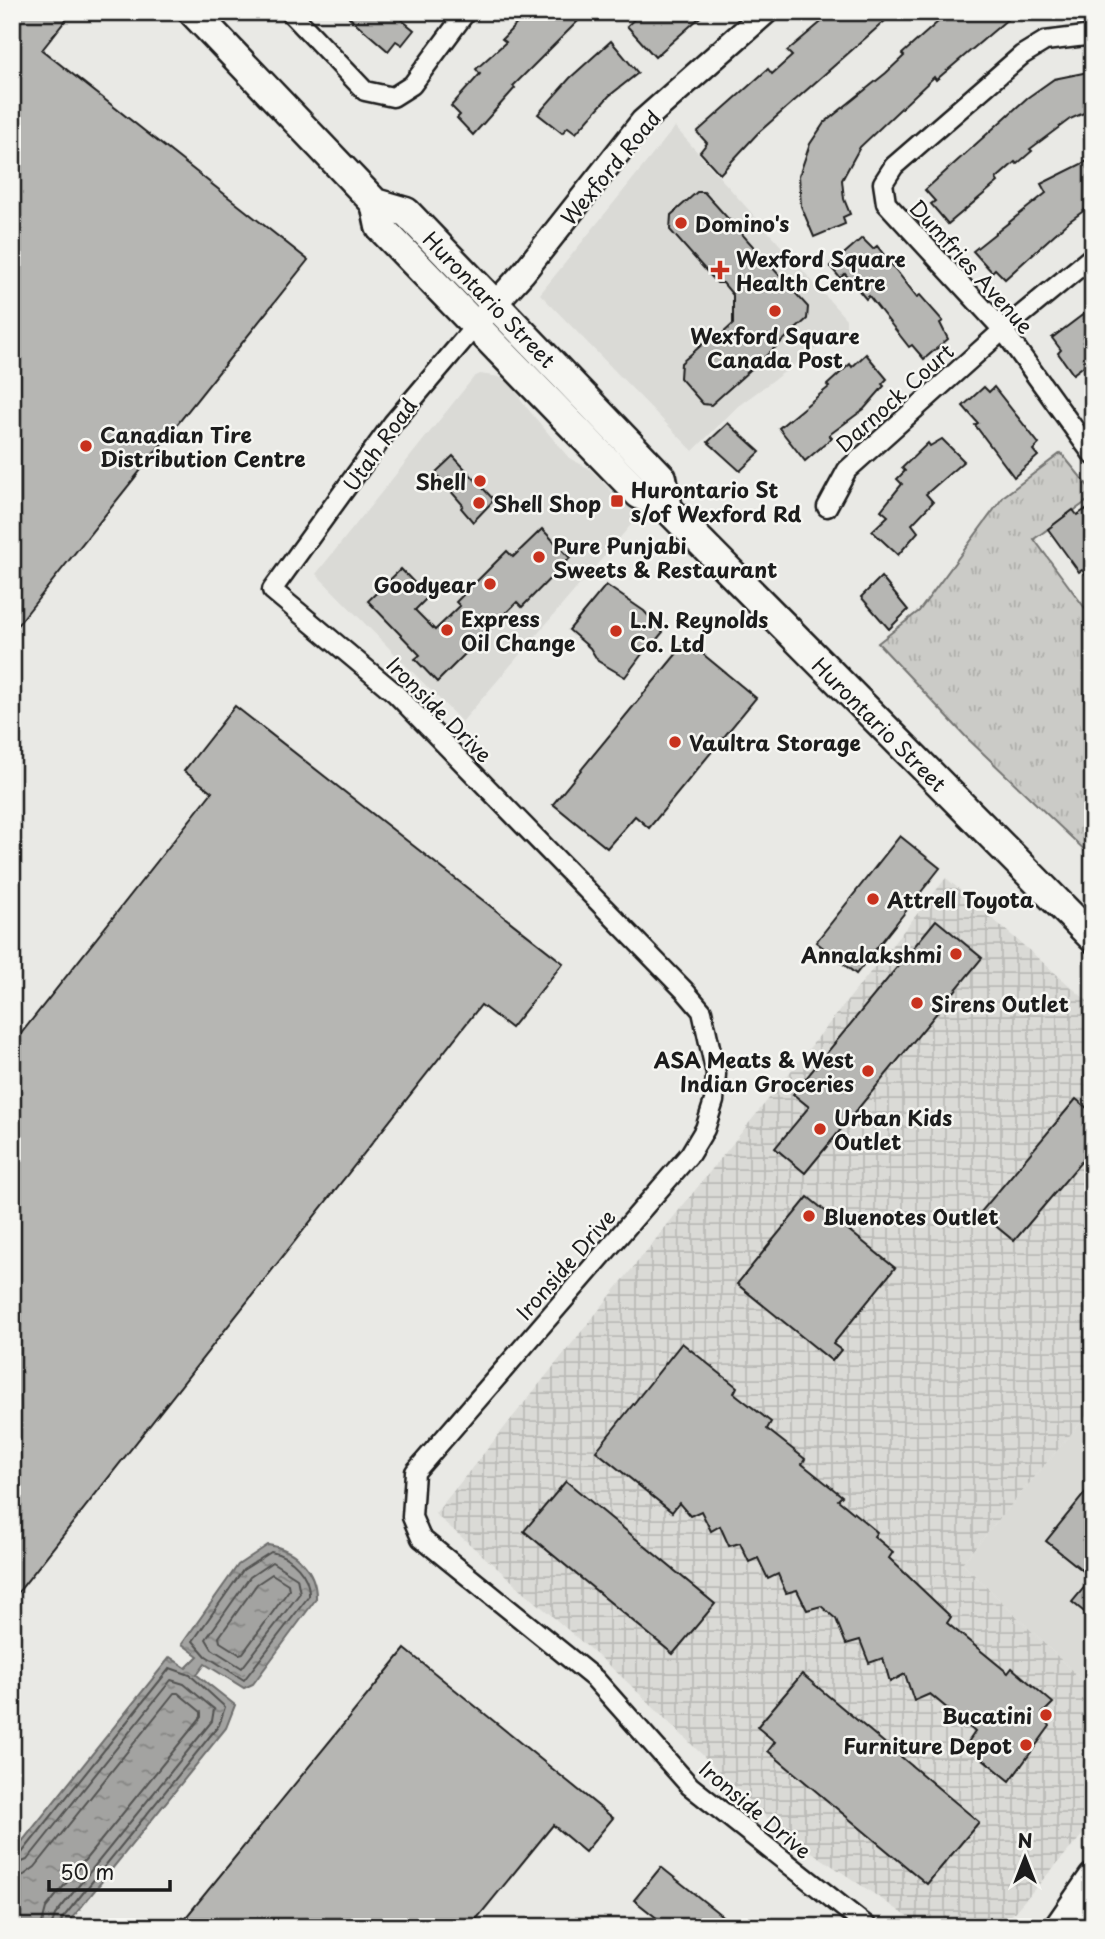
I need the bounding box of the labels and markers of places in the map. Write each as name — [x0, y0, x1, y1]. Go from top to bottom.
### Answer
place label: Domino's — [695, 207, 789, 239]
marker: Domino's — [673, 215, 689, 231]
place label: Wexford Square Health Centre — [736, 242, 906, 298]
marker: Wexford Square Health Centre — [710, 260, 730, 280]
marker: Wexford Square Canada Post — [767, 303, 783, 319]
place label: Wexford Square Canada Post — [690, 319, 860, 375]
place label: Canadian Tire Distribution Centre — [100, 418, 306, 474]
marker: Canadian Tire Distribution Centre — [78, 438, 94, 454]
place label: Shell — [415, 465, 466, 497]
marker: Shell — [472, 473, 488, 489]
place label: Hurontario St s/of Wexford Rd — [631, 473, 802, 529]
place label: Shell Shop — [493, 487, 601, 519]
marker: Hurontario St s/of Wexford Rd — [609, 493, 625, 509]
marker: Shell Shop — [471, 495, 487, 511]
place label: Pure Punjabi Sweets & Restaurant — [553, 529, 777, 585]
marker: Pure Punjabi Sweets & Restaurant — [531, 549, 547, 565]
place label: Goodyear — [373, 568, 476, 600]
marker: Goodyear — [482, 576, 498, 592]
place label: Express Oil Change — [461, 602, 576, 658]
place label: L.N. Reynolds Co. Ltd — [630, 603, 768, 659]
marker: Express Oil Change — [439, 622, 455, 638]
marker: L.N. Reynolds Co. Ltd — [608, 623, 624, 639]
place label: Vaultra Storage — [689, 726, 861, 758]
marker: Vaultra Storage — [667, 734, 683, 750]
place label: Attrell Toyota — [886, 883, 1034, 915]
marker: Attrell Toyota — [865, 891, 881, 907]
place label: Annalakshmi — [800, 938, 942, 970]
marker: Annalakshmi — [948, 946, 964, 962]
place label: Sirens Outlet — [931, 987, 1069, 1019]
marker: Sirens Outlet — [909, 995, 925, 1011]
place label: ASA Meats & West Indian Groceries — [653, 1043, 854, 1099]
marker: ASA Meats & West Indian Groceries — [860, 1063, 876, 1079]
place label: Urban Kids Outlet — [834, 1101, 952, 1157]
marker: Urban Kids Outlet — [812, 1121, 828, 1137]
place label: Bluenotes Outlet — [823, 1200, 999, 1232]
marker: Bluenotes Outlet — [801, 1208, 817, 1224]
place label: Bucatini — [942, 1699, 1032, 1731]
marker: Bucatini — [1038, 1707, 1054, 1723]
place label: Furniture Depot — [843, 1729, 1012, 1761]
marker: Furniture Depot — [1018, 1737, 1034, 1753]

